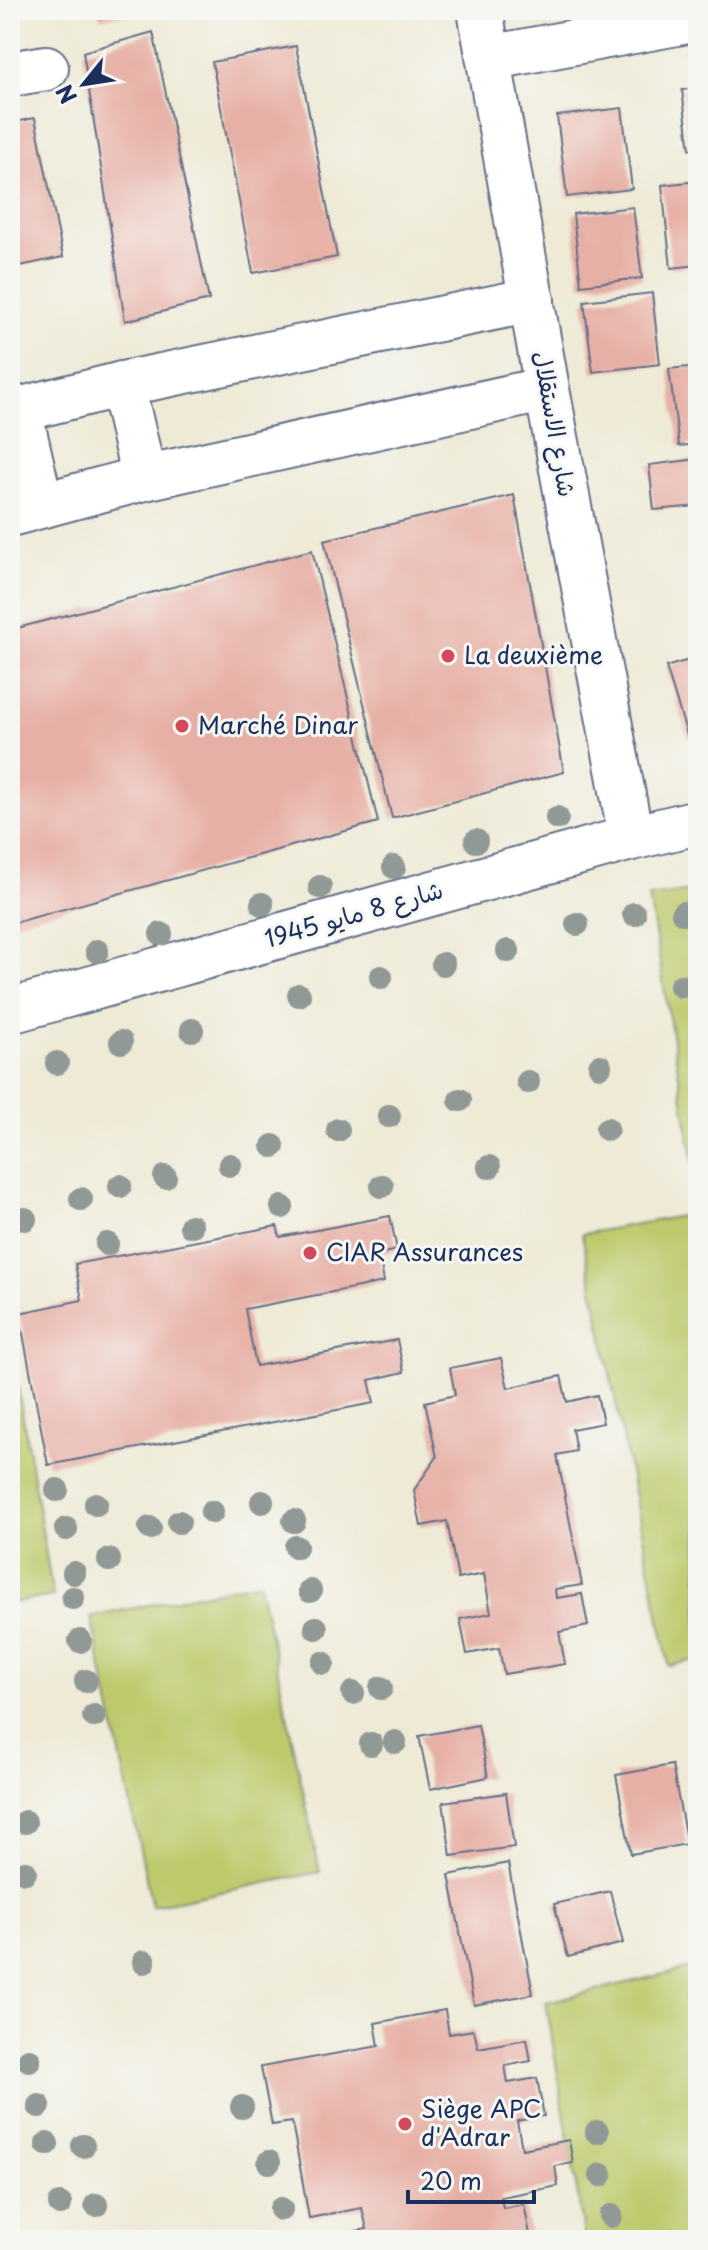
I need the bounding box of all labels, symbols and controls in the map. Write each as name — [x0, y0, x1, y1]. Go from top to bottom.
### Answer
north arrow — [44, 44, 124, 124]
text: N — [47, 79, 84, 111]
street label: شارع الاستقلال — [524, 348, 586, 499]
place label: La deuxième — [464, 636, 603, 672]
marker: La deuxième — [439, 647, 457, 665]
place label: Marché Dinar — [198, 706, 358, 742]
marker: Marché Dinar — [173, 717, 191, 735]
street label: شارع 8 مايو 1945 — [260, 870, 447, 957]
place label: CIAR Assurances — [326, 1233, 523, 1269]
marker: CIAR Assurances — [301, 1244, 319, 1262]
place label: Siège APC d'Adrar — [421, 2090, 542, 2154]
marker: Siège APC d'Adrar — [396, 2115, 414, 2133]
scale bar — [408, 2154, 534, 2204]
text: 20 m — [420, 2162, 482, 2198]

